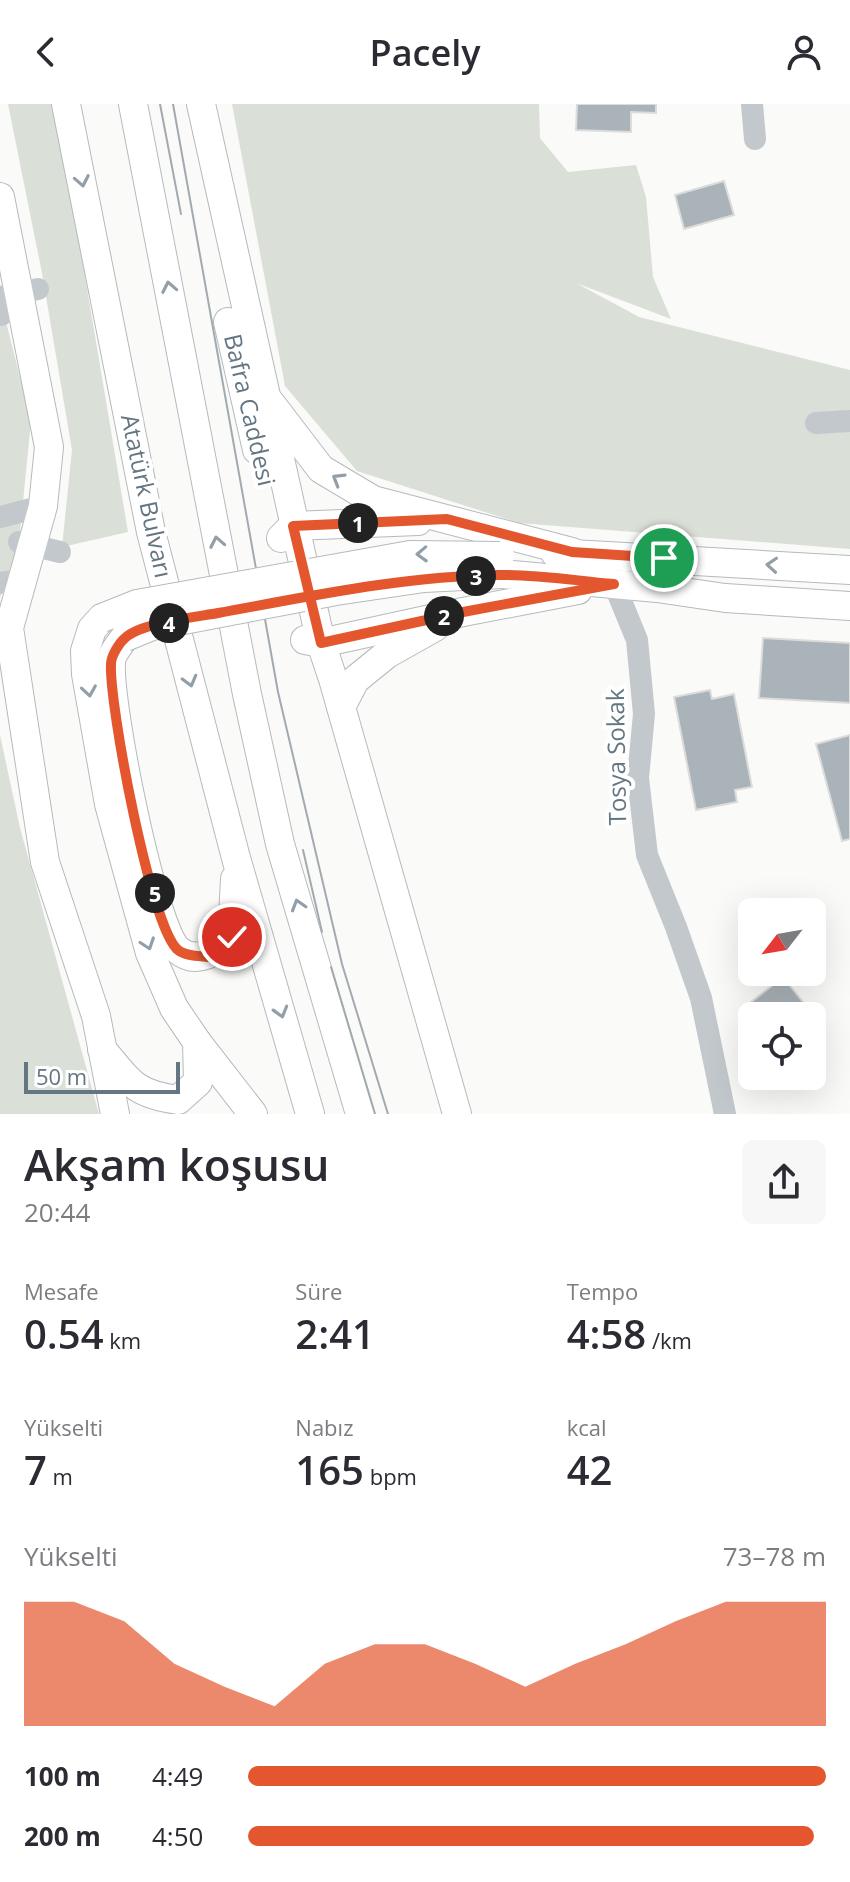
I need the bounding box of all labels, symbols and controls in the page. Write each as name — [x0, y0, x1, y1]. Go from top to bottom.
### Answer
text: Pacely — [370, 28, 480, 77]
icon: back — [24, 30, 68, 74]
icon: person — [782, 30, 826, 74]
one-way arrow — [72, 174, 89, 187]
one-way arrow — [161, 280, 178, 293]
street label: Bafra Caddesi — [217, 330, 284, 489]
street label: Atatürk Bulvarı — [114, 411, 181, 581]
one-way arrow — [332, 473, 347, 489]
pin: 1 — [338, 503, 378, 543]
text: 1 — [352, 508, 364, 538]
pin — [630, 524, 698, 592]
one-way arrow — [209, 536, 226, 549]
icon: arrive — [642, 536, 686, 580]
one-way arrow — [415, 546, 428, 563]
pin: 3 — [456, 556, 496, 596]
one-way arrow — [765, 557, 778, 574]
text: 3 — [470, 561, 482, 591]
pin: 2 — [424, 596, 464, 636]
text: 2 — [438, 601, 450, 631]
pin: 4 — [149, 603, 189, 643]
text: 4 — [163, 608, 175, 638]
one-way arrow — [180, 673, 197, 687]
one-way arrow — [80, 684, 97, 698]
street label: Tosya Sokak — [598, 688, 633, 826]
pin: 5 — [135, 873, 175, 913]
text: 5 — [149, 878, 161, 908]
north arrow — [738, 898, 826, 986]
map controls — [738, 898, 826, 1090]
one-way arrow — [291, 899, 307, 912]
pin — [198, 903, 266, 971]
icon: check — [210, 915, 254, 959]
one-way arrow — [138, 936, 154, 950]
button: locate — [738, 1002, 826, 1090]
one-way arrow — [272, 1005, 288, 1019]
scale bar — [24, 1058, 180, 1094]
text: 50 m — [36, 1061, 87, 1091]
text: Akşam koşusu — [24, 1134, 329, 1194]
button: share — [742, 1140, 826, 1224]
text: 20:44 — [24, 1194, 90, 1230]
text: Mesafe — [24, 1276, 99, 1306]
text: Süre — [295, 1276, 342, 1306]
text: Tempo — [567, 1276, 638, 1306]
text: 0.54 — [24, 1306, 104, 1361]
text: 2:41 — [295, 1306, 375, 1361]
text: 4:58 — [567, 1306, 646, 1361]
text: km — [104, 1325, 141, 1355]
text: /km — [646, 1325, 692, 1355]
text: Yükselti — [24, 1412, 103, 1442]
text: Nabız — [295, 1412, 353, 1442]
text: kcal — [567, 1412, 607, 1442]
text: 7 — [24, 1442, 47, 1497]
text: 165 — [295, 1442, 364, 1497]
text: 42 — [567, 1442, 612, 1497]
text: m — [47, 1461, 73, 1491]
text: bpm — [364, 1461, 417, 1491]
text: Yükselti — [24, 1538, 118, 1574]
text: 73–78 m — [723, 1538, 826, 1574]
text: 100 m — [24, 1758, 101, 1794]
text: 4:49 — [152, 1758, 203, 1794]
text: 200 m — [24, 1818, 101, 1854]
text: 4:50 — [152, 1818, 203, 1854]

